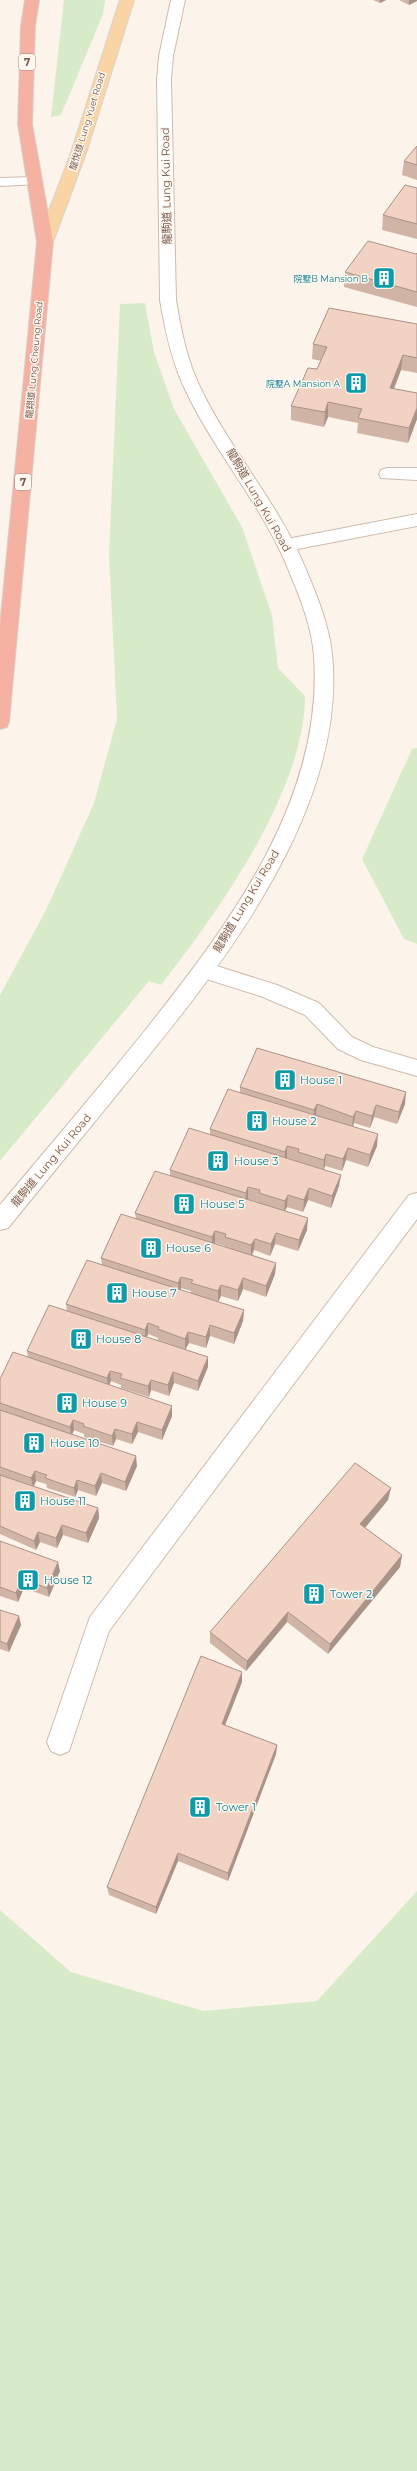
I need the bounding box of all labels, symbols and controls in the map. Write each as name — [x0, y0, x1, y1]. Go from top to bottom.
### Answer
road number: 7 — [19, 54, 35, 70]
street label: 龍悅道 Lung Yuet Road — [67, 71, 107, 171]
street label: 龍駒道 Lung Kui Road — [158, 127, 174, 245]
building icon: 院墅B Mansion B — [371, 265, 397, 291]
place label: 院墅B Mansion B — [293, 273, 368, 284]
street label: 龍翔道 Lung Cheung Road — [23, 301, 45, 419]
building icon: 院墅A Mansion A — [343, 370, 369, 396]
place label: 院墅A Mansion A — [266, 378, 341, 389]
street label: 龍駒道 Lung Kui Road — [224, 446, 294, 554]
road number: 7 — [15, 474, 31, 490]
street label: 龍駒道 Lung Kui Road — [210, 847, 282, 955]
building icon: House 1 — [272, 1067, 298, 1093]
place label: House 1 — [300, 1073, 342, 1087]
building icon: House 2 — [244, 1108, 270, 1134]
street label: 龍駒道 Lung Kui Road — [8, 1111, 94, 1209]
place label: House 2 — [272, 1114, 316, 1128]
building icon: House 3 — [205, 1148, 231, 1174]
place label: House 3 — [234, 1154, 278, 1168]
building icon: House 5 — [171, 1191, 197, 1217]
place label: House 5 — [200, 1197, 244, 1211]
building icon: House 6 — [138, 1235, 164, 1261]
place label: House 6 — [166, 1241, 211, 1255]
building icon: House 7 — [104, 1280, 130, 1306]
place label: House 7 — [132, 1286, 177, 1300]
building icon: House 8 — [68, 1326, 94, 1352]
place label: House 8 — [96, 1332, 141, 1346]
building icon: House 9 — [54, 1390, 80, 1416]
place label: House 9 — [82, 1396, 127, 1410]
building icon: House 10 — [21, 1430, 47, 1456]
place label: House 10 — [50, 1436, 99, 1450]
building icon: House 11 — [12, 1488, 38, 1514]
place label: House 11 — [40, 1494, 86, 1508]
building icon: House 12 — [15, 1567, 41, 1593]
place label: House 12 — [44, 1573, 92, 1587]
building icon: Tower 2 — [301, 1581, 327, 1607]
place label: Tower 2 — [330, 1587, 372, 1601]
building icon: Tower 1 — [187, 1794, 213, 1820]
place label: Tower 1 — [216, 1800, 256, 1814]

